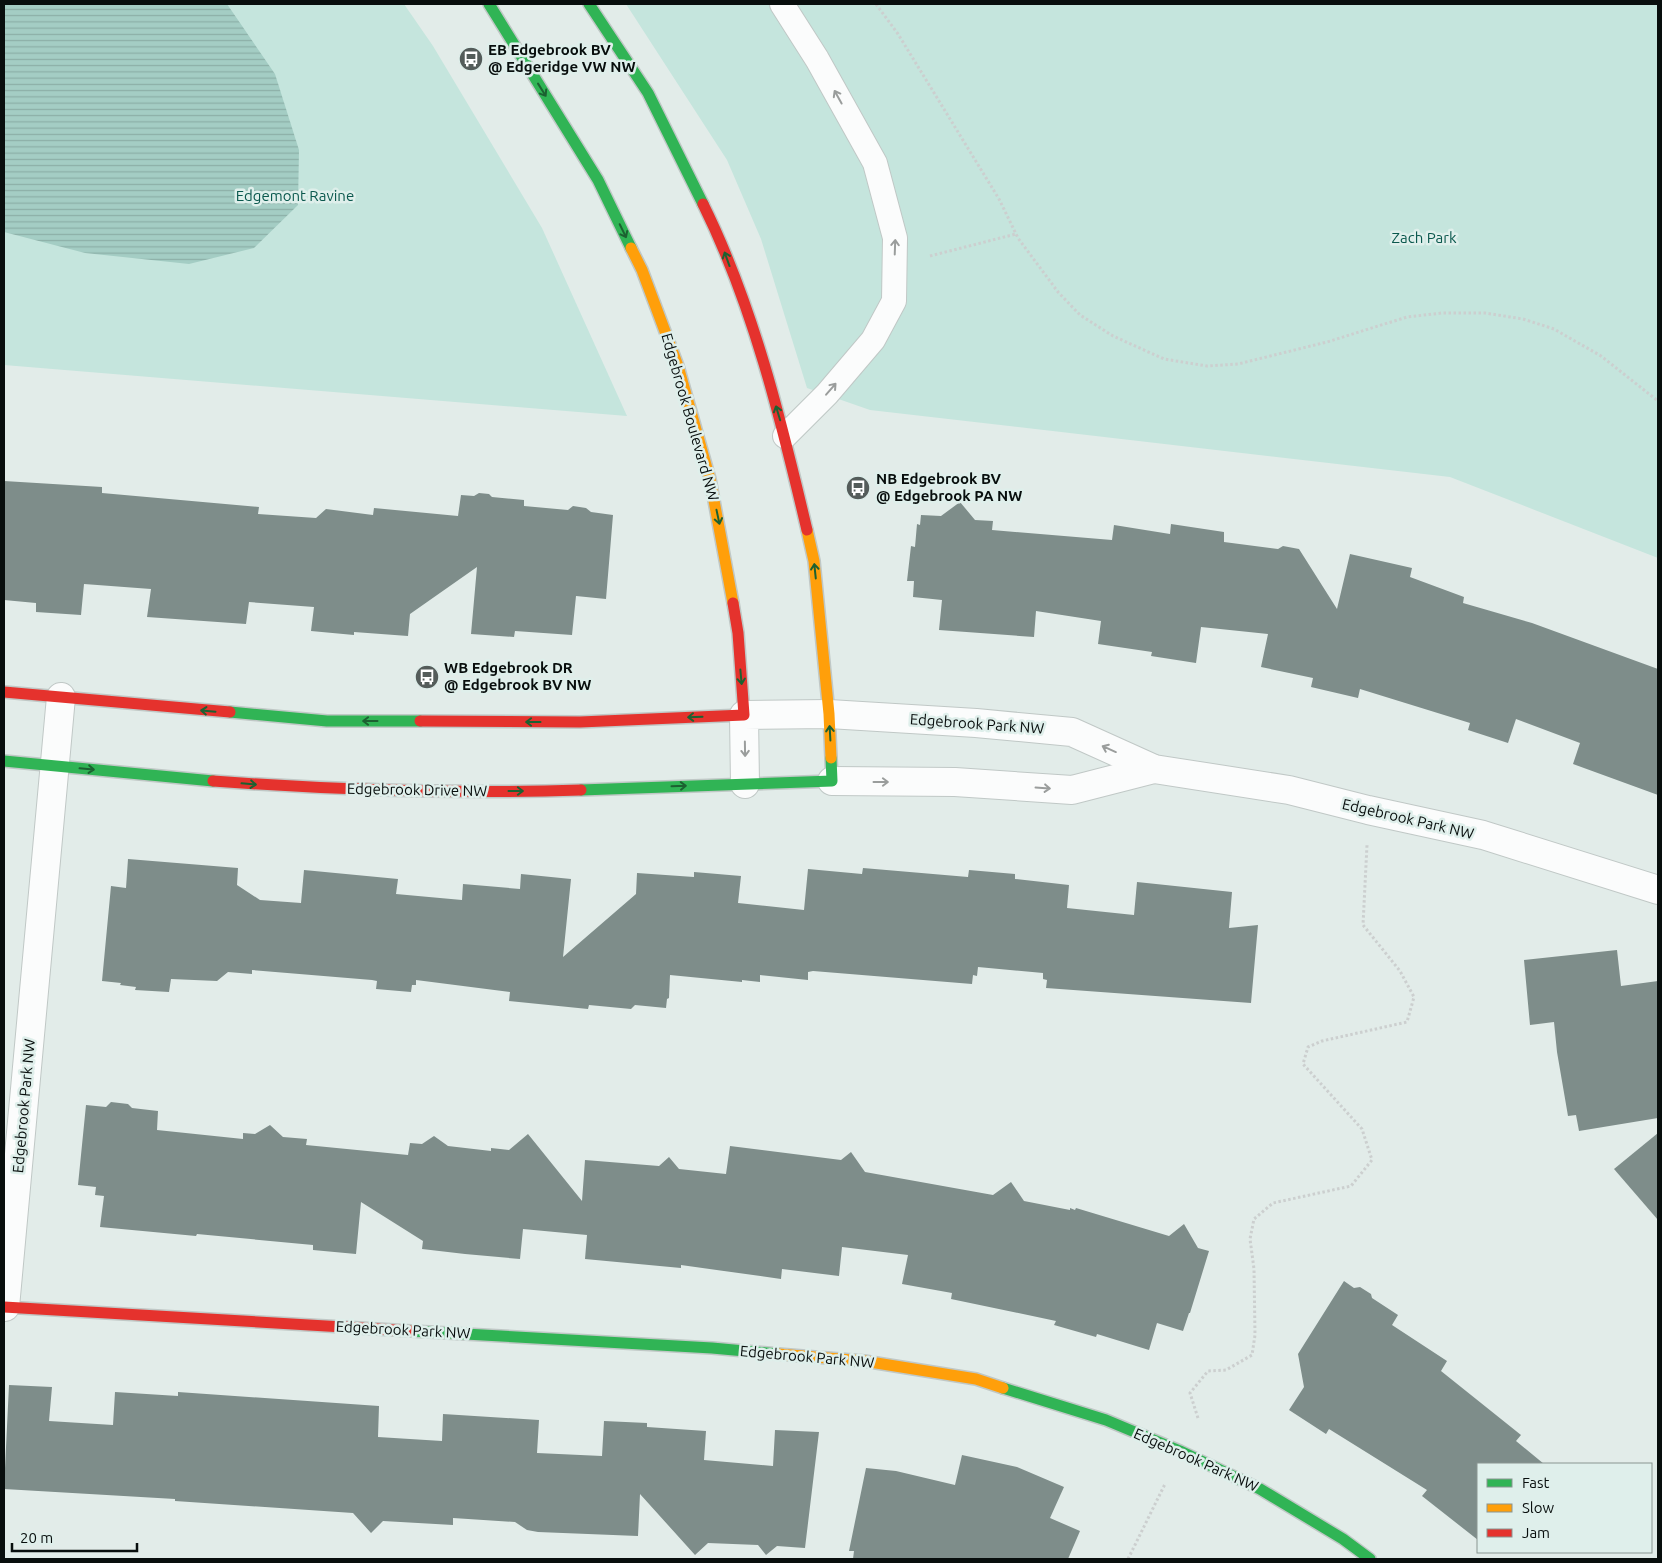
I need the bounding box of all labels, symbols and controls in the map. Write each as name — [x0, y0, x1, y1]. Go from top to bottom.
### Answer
place label: EB Edgebrook BV @ Edgeridge VW NW — [488, 41, 636, 75]
bus stop icon: EB Edgebrook BV @ Edgeridge VW NW — [458, 46, 484, 72]
one-way arrow — [538, 82, 548, 96]
one-way arrow — [833, 89, 843, 104]
park label: Edgemont Ravine — [236, 187, 354, 204]
one-way arrow — [618, 223, 628, 238]
park label: Zach Park — [1392, 229, 1457, 246]
one-way arrow — [890, 239, 900, 256]
one-way arrow — [722, 252, 731, 267]
street label: Edgebrook Boulevard NW — [658, 331, 723, 503]
one-way arrow — [825, 382, 837, 395]
one-way arrow — [772, 405, 782, 421]
place label: NB Edgebrook BV @ Edgebrook PA NW — [876, 470, 1022, 504]
bus stop icon: NB Edgebrook BV @ Edgebrook PA NW — [845, 475, 871, 501]
one-way arrow — [714, 508, 723, 524]
one-way arrow — [810, 563, 820, 579]
place label: WB Edgebrook DR @ Edgebrook BV NW — [444, 659, 591, 693]
bus stop icon: WB Edgebrook DR @ Edgebrook BV NW — [414, 664, 440, 690]
one-way arrow — [736, 669, 746, 685]
one-way arrow — [201, 706, 217, 715]
street label: Edgebrook Park NW — [909, 710, 1045, 737]
one-way arrow — [688, 712, 704, 722]
one-way arrow — [363, 716, 379, 726]
one-way arrow — [525, 717, 542, 727]
one-way arrow — [825, 725, 835, 741]
one-way arrow — [740, 741, 750, 757]
one-way arrow — [1102, 743, 1117, 753]
one-way arrow — [79, 764, 95, 773]
one-way arrow — [872, 777, 889, 787]
one-way arrow — [241, 779, 257, 789]
street label: Edgebrook Drive NW — [347, 780, 487, 799]
one-way arrow — [670, 782, 686, 791]
one-way arrow — [1035, 784, 1051, 793]
one-way arrow — [508, 787, 524, 796]
street label: Edgebrook Park NW — [1341, 795, 1476, 842]
street label: Edgebrook Park NW — [9, 1038, 38, 1174]
street label: Edgebrook Park NW — [335, 1317, 471, 1342]
street label: Edgebrook Park NW — [739, 1342, 875, 1371]
street label: Edgebrook Park NW — [1131, 1424, 1261, 1495]
legend — [1477, 1463, 1652, 1553]
text: Fast — [1522, 1474, 1550, 1491]
text: Slow — [1522, 1499, 1555, 1516]
scale bar — [12, 1520, 138, 1552]
text: Jam — [1522, 1524, 1550, 1541]
text: 20 m — [20, 1529, 53, 1546]

